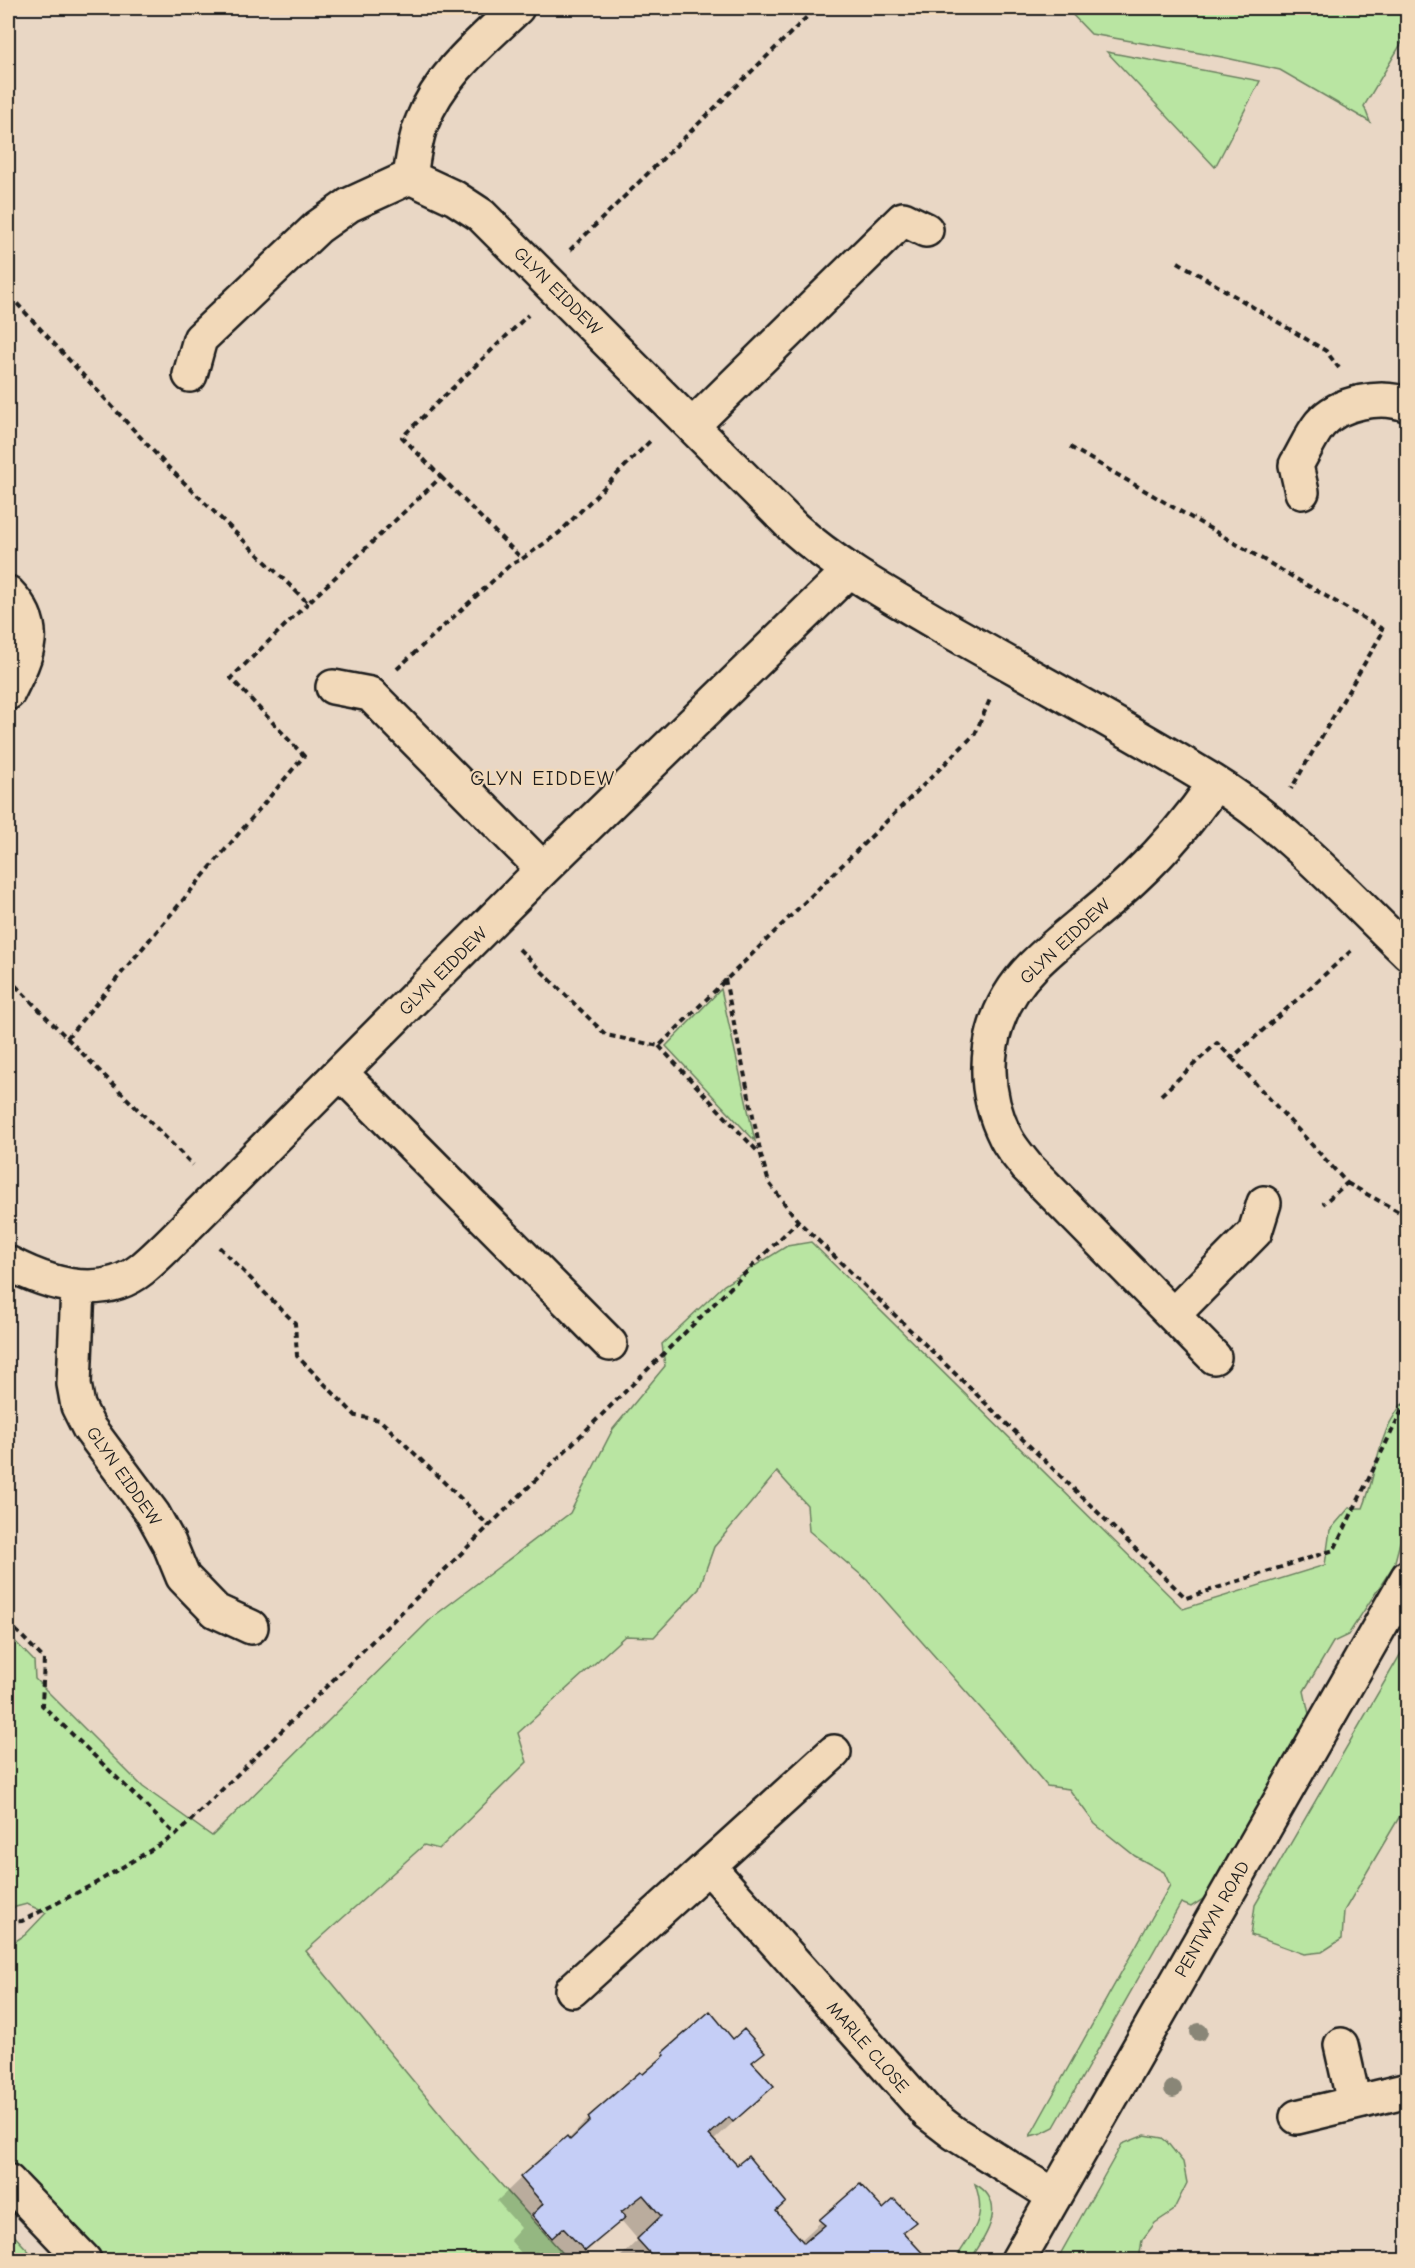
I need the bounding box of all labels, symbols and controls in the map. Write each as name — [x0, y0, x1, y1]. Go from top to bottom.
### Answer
street label: GLYN EIDDEW — [509, 243, 606, 340]
district label: GLYN EIDDEW — [470, 767, 616, 790]
street label: GLYN EIDDEW — [1016, 894, 1115, 989]
street label: GLYN EIDDEW — [395, 923, 492, 1020]
street label: GLYN EIDDEW — [82, 1423, 166, 1530]
street label: PENTWYN ROAD — [1171, 1858, 1254, 1981]
street label: MARLE CLOSE — [822, 1997, 913, 2097]

